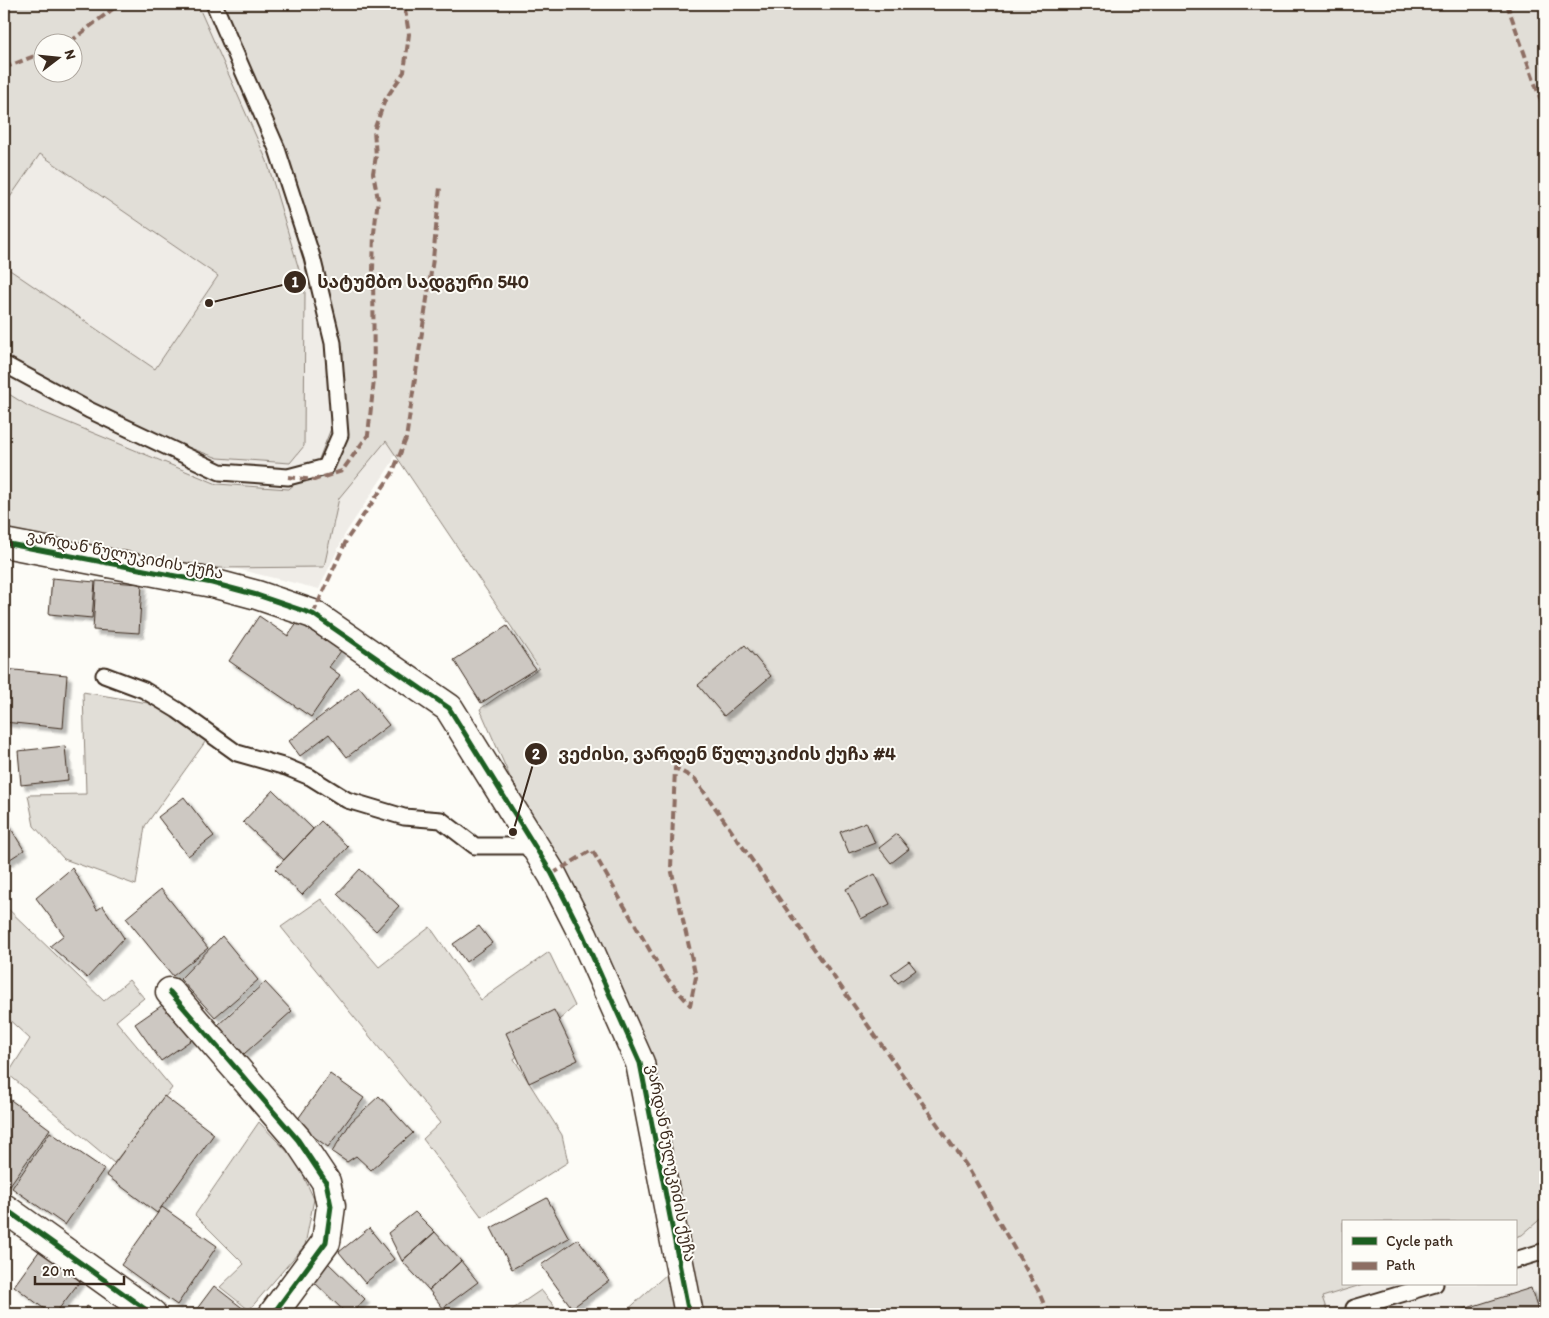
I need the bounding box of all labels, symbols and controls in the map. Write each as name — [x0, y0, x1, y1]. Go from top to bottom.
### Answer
north arrow — [32, 32, 82, 82]
text: N — [61, 48, 79, 61]
callout: სატუმბო სადგური 540 — [282, 265, 539, 298]
text: სატუმბო სადგური 540 — [317, 271, 529, 293]
text: 1 — [292, 273, 299, 291]
street label: ვარდან წულუკიძის ქუჩა — [24, 526, 225, 584]
callout: ვეძისი, ვარდენ წულუკიძის ქუჩა #4 — [523, 737, 906, 770]
text: ვეძისი, ვარდენ წულუკიძის ქუჩა #4 — [558, 743, 896, 765]
text: 2 — [532, 745, 540, 763]
street label: ვარდან წულუკიძის ქუჩა — [642, 1063, 700, 1264]
legend — [1342, 1220, 1516, 1286]
text: Cycle path — [1386, 1232, 1453, 1250]
scale bar — [35, 1253, 124, 1285]
text: Path — [1386, 1256, 1415, 1274]
text: 20 m — [42, 1262, 76, 1280]

